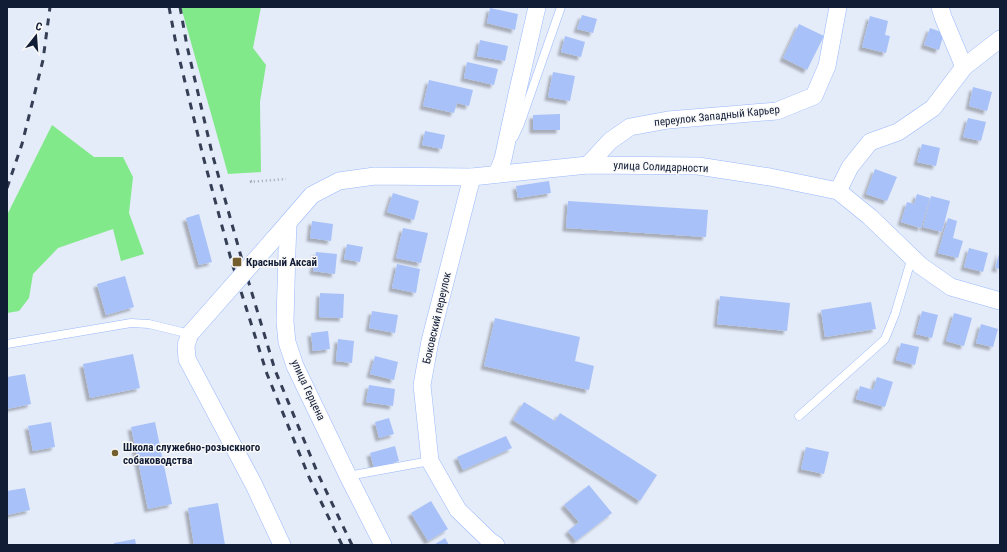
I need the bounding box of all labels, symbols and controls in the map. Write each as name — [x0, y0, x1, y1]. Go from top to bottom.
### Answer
north arrow — [16, 16, 56, 56]
text: С — [34, 20, 44, 34]
street label: переулок Западный Карьер — [654, 103, 780, 129]
street label: улица Солидарности — [613, 159, 709, 175]
marker: Красный Аксай — [231, 256, 243, 268]
place label: Красный Аксай — [246, 256, 317, 269]
street label: Боковский переулок — [420, 270, 454, 365]
street label: улица Герцена — [288, 357, 328, 423]
place label: Школа служебно-розыскного собаководства — [123, 441, 261, 467]
marker: Школа служебно-розыскного собаководства — [110, 448, 120, 458]

